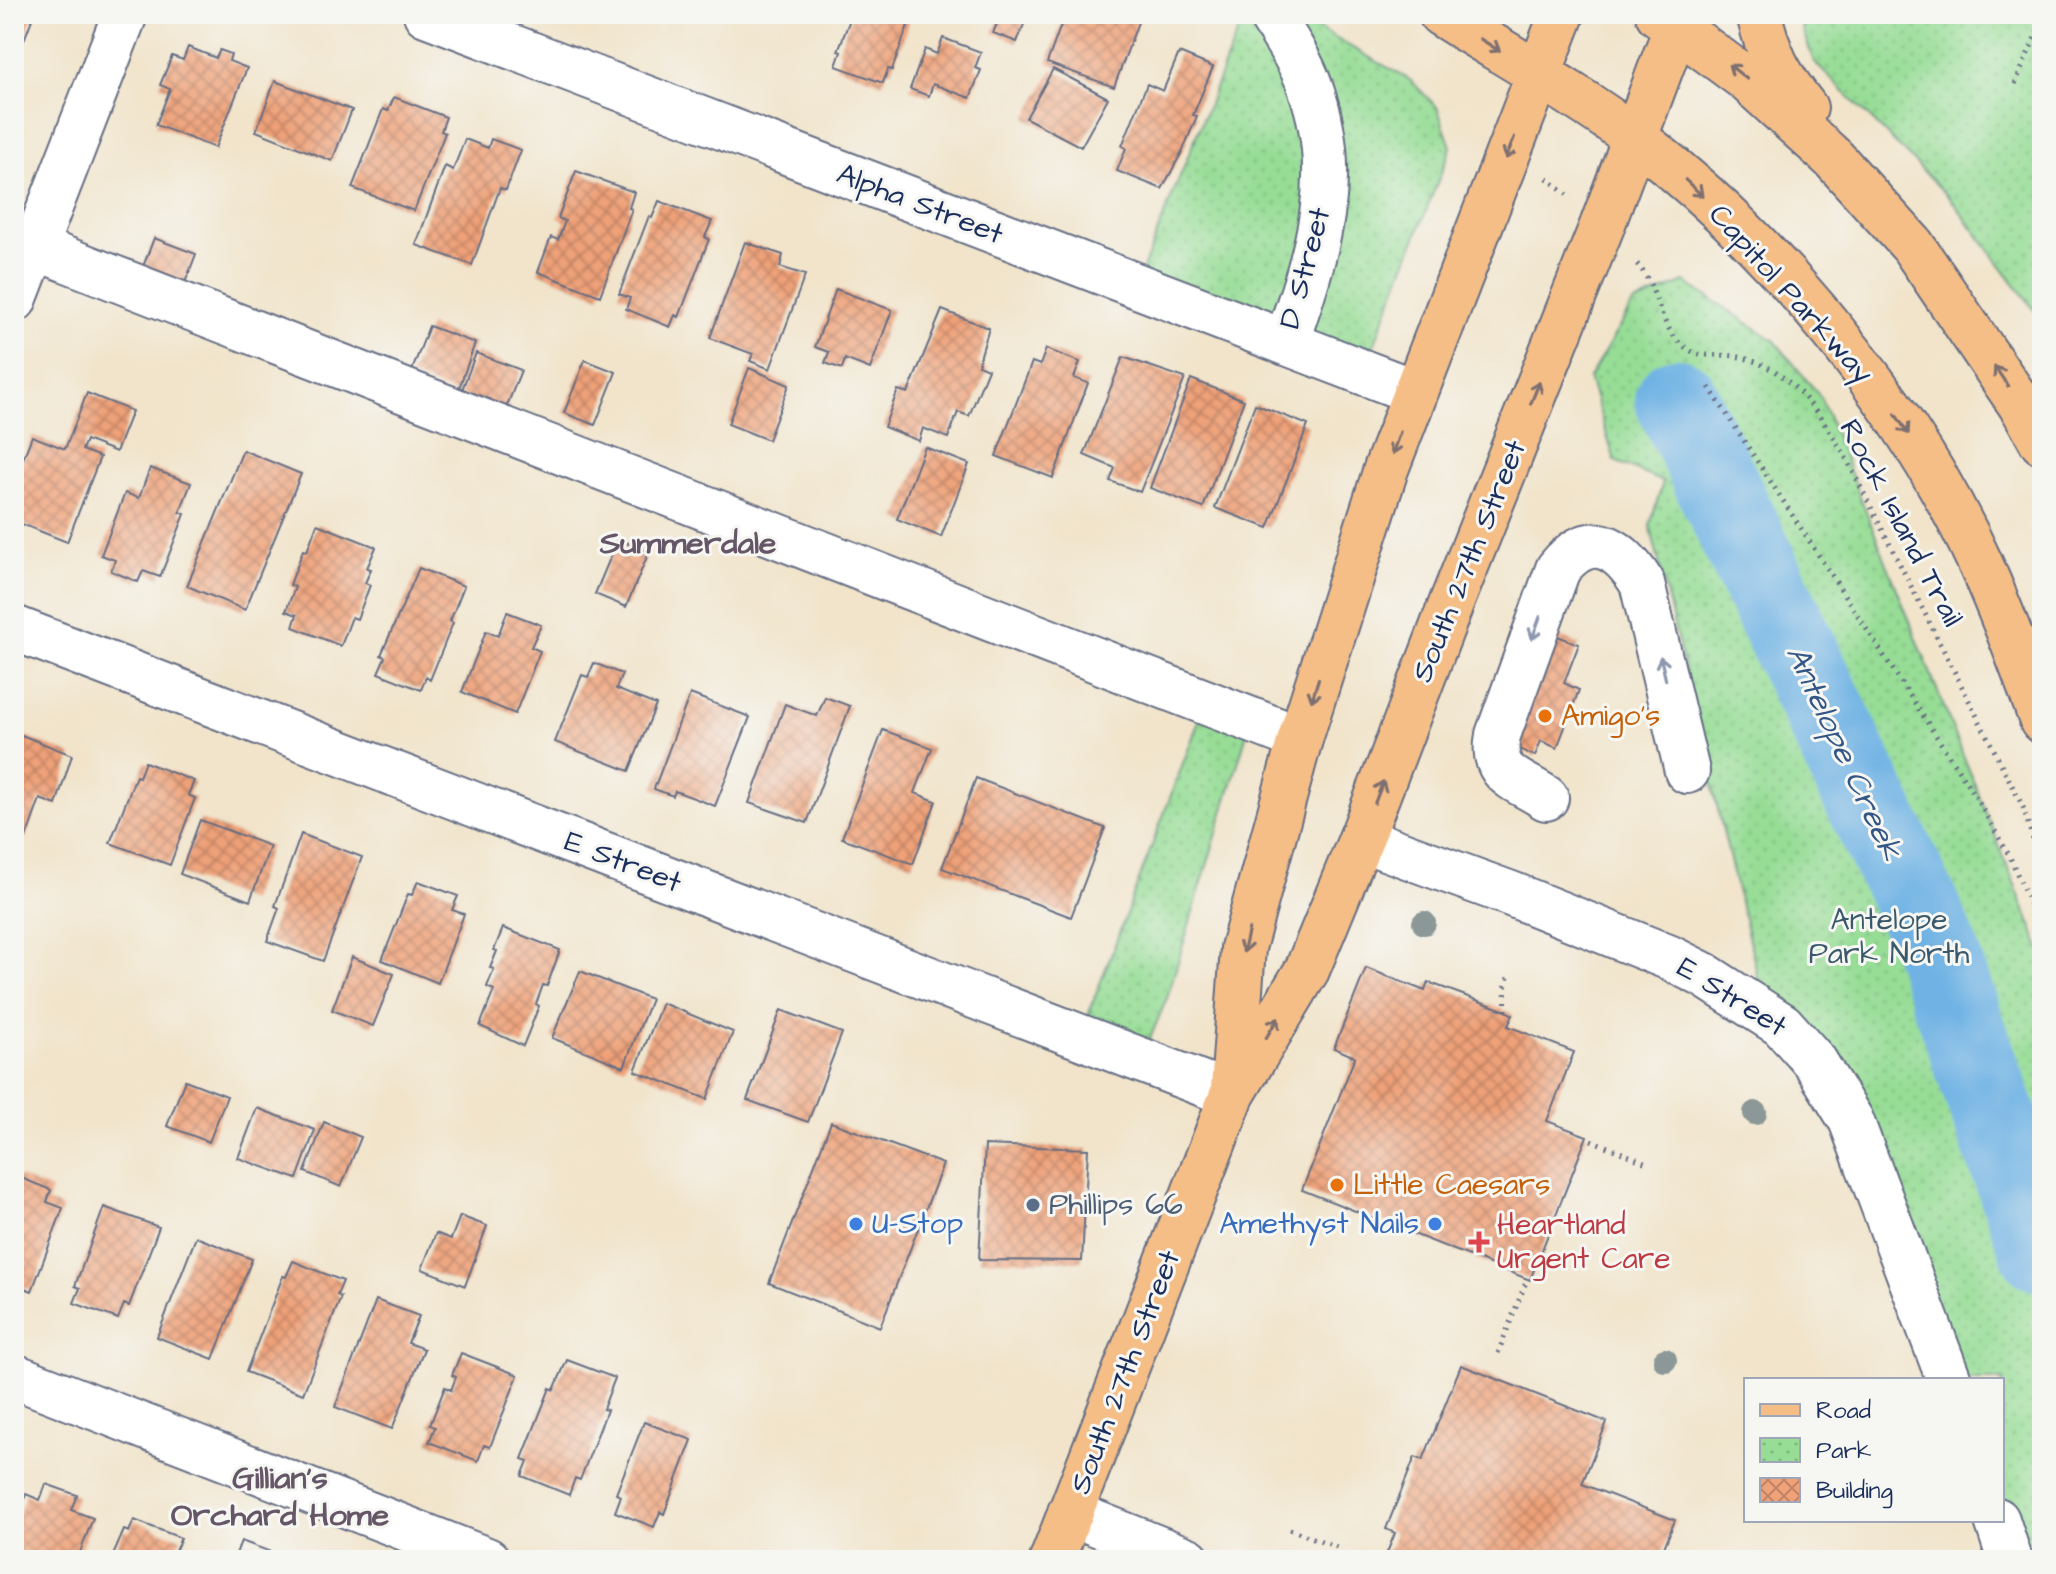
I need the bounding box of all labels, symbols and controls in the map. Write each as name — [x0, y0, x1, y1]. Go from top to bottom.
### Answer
one-way arrow — [1478, 38, 1501, 54]
one-way arrow — [1728, 63, 1749, 81]
one-way arrow — [1501, 135, 1516, 160]
street label: Alpha Street — [831, 153, 1009, 255]
one-way arrow — [1683, 178, 1703, 196]
street label: Capitol Parkway — [1698, 195, 1883, 394]
street label: D Street — [1269, 203, 1341, 333]
one-way arrow — [1993, 365, 2009, 387]
one-way arrow — [1529, 381, 1544, 406]
street label: Rock Island Trail — [1829, 412, 1973, 634]
one-way arrow — [1893, 413, 1910, 435]
one-way arrow — [1388, 430, 1402, 455]
street label: South 27th Street — [1401, 434, 1537, 688]
district label: Summerdale — [599, 521, 776, 566]
one-way arrow — [1528, 615, 1543, 640]
water label: Antelope Creek — [1775, 638, 1914, 869]
one-way arrow — [1654, 655, 1669, 681]
one-way arrow — [1307, 678, 1322, 703]
place label: Amigo's — [1561, 695, 1660, 738]
marker: Amigo's — [1536, 707, 1554, 725]
one-way arrow — [1373, 780, 1387, 805]
street label: E Street — [558, 820, 688, 904]
park label: Antelope Park North — [1809, 899, 1969, 975]
one-way arrow — [1237, 927, 1252, 953]
street label: E Street — [1669, 947, 1795, 1047]
one-way arrow — [1265, 1017, 1281, 1040]
place label: Little Caesars — [1353, 1164, 1550, 1206]
marker: Little Caesars — [1328, 1176, 1346, 1194]
place label: Phillips 66 — [1049, 1184, 1183, 1226]
marker: Phillips 66 — [1024, 1196, 1042, 1214]
place label: U-Stop — [872, 1203, 963, 1245]
place label: Amethyst Nails — [1219, 1203, 1419, 1246]
place label: Heartland Urgent Care — [1497, 1204, 1671, 1281]
marker: U-Stop — [847, 1215, 865, 1233]
marker: Amethyst Nails — [1426, 1215, 1444, 1233]
marker: Heartland Urgent Care — [1468, 1231, 1490, 1253]
street label: South 27th Street — [1059, 1244, 1191, 1500]
legend — [1744, 1378, 2004, 1522]
text: Road — [1816, 1394, 1871, 1428]
text: Park — [1816, 1434, 1872, 1468]
district label: Gillian's Orchard Home — [171, 1456, 389, 1538]
text: Building — [1816, 1474, 1893, 1509]

